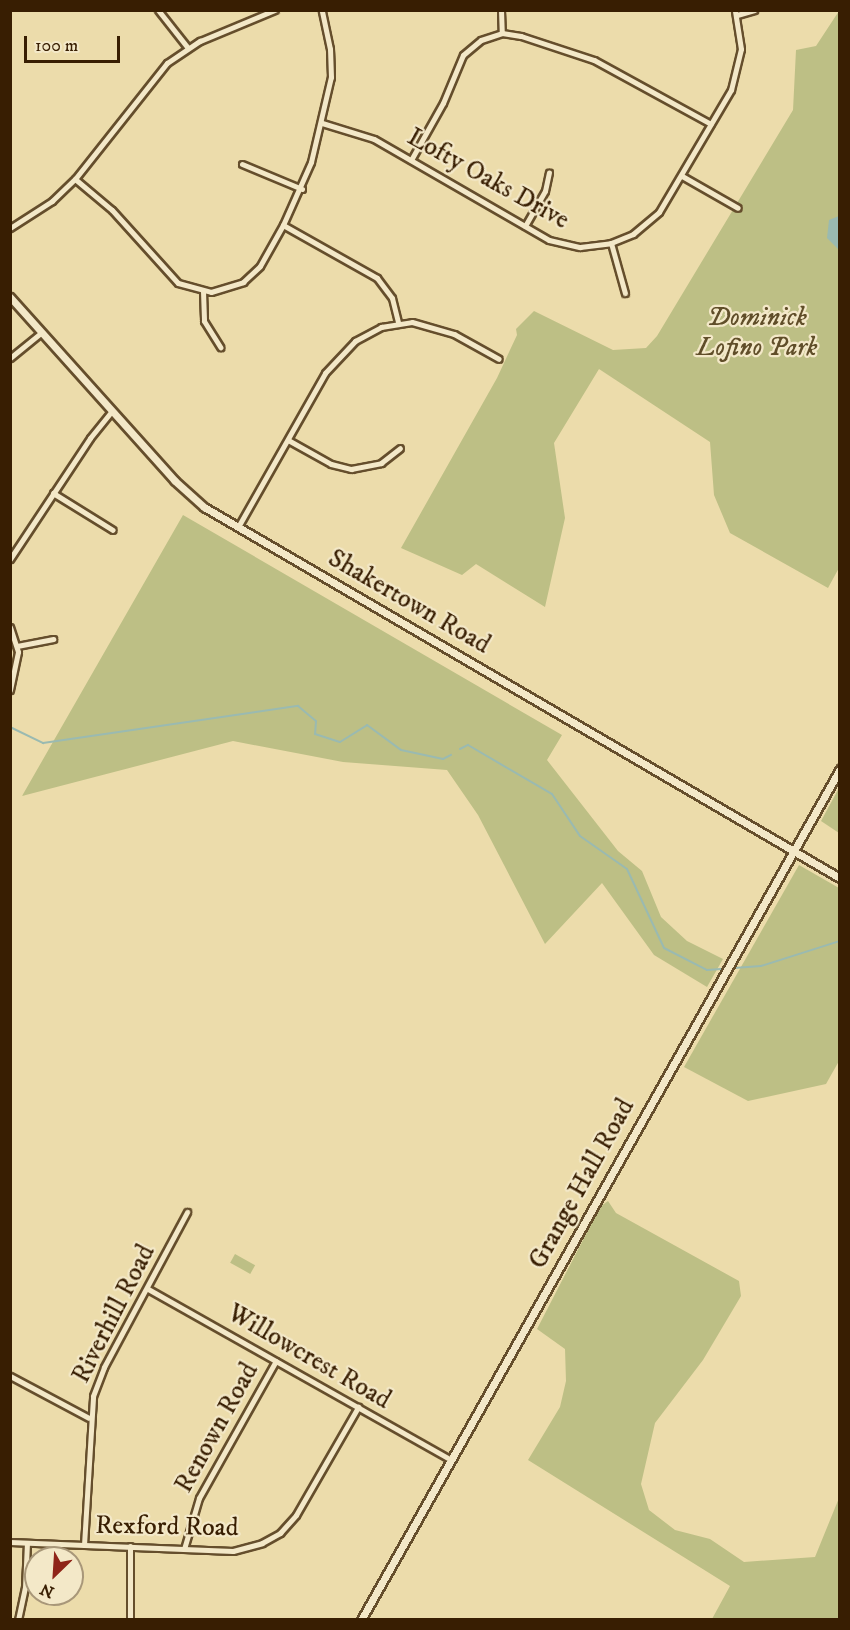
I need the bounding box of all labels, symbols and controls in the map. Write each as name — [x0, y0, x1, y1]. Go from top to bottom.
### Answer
scale bar — [27, 24, 123, 62]
text: 100 m — [35, 35, 78, 57]
street label: Lofty Oaks Drive — [402, 122, 574, 236]
park label: Dominick Lofino Park — [697, 302, 817, 364]
street label: Shakertown Road — [322, 543, 496, 661]
street label: Grange Hall Road — [522, 1094, 642, 1274]
street label: Riverhill Road — [66, 1240, 162, 1388]
street label: Willowcrest Road — [222, 1298, 396, 1416]
street label: Renown Road — [169, 1358, 265, 1498]
street label: Rexford Road — [95, 1510, 239, 1544]
north arrow — [24, 1546, 84, 1606]
text: N — [37, 1579, 57, 1602]

